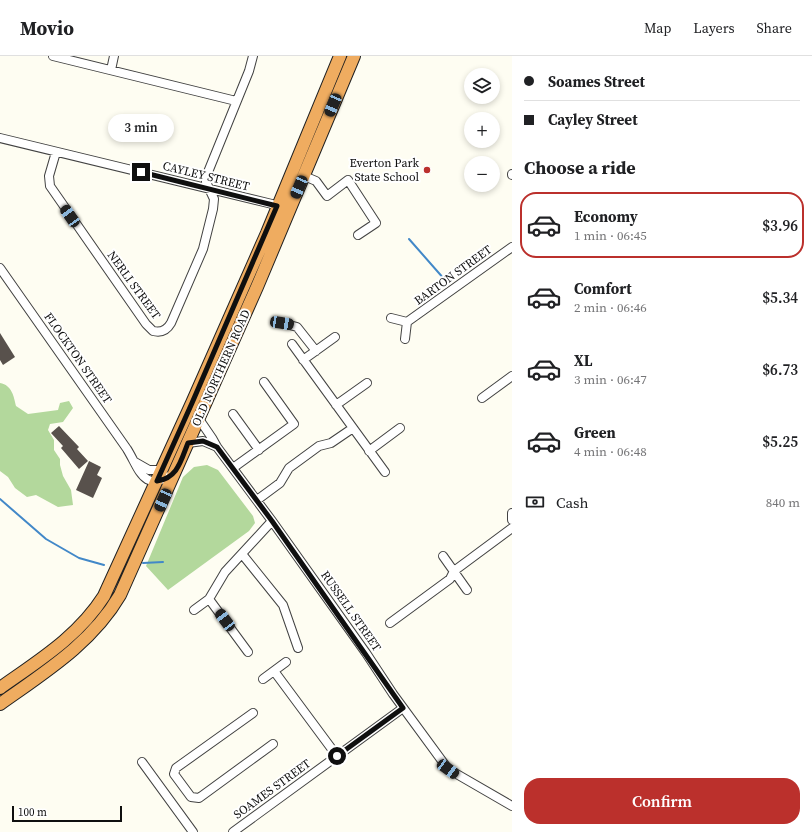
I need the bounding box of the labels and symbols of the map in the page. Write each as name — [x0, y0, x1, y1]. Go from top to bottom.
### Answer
car — [323, 92, 343, 118]
callout: 3 min — [108, 114, 174, 142]
place label: Everton Park State School — [350, 155, 419, 185]
street label: CAYLEY STREET — [161, 157, 252, 195]
route end — [132, 163, 150, 181]
marker: Everton Park State School — [422, 165, 432, 175]
car — [289, 174, 309, 200]
car — [58, 203, 82, 229]
street label: BARTON STREET — [411, 241, 496, 309]
street label: NERLI STREET — [104, 248, 165, 323]
street label: OLD NORTHERN ROAD — [188, 307, 254, 429]
street label: FLOCKTON STREET — [41, 309, 116, 407]
car — [269, 315, 295, 331]
car — [153, 487, 173, 513]
street label: RUSSELL STREET — [317, 568, 385, 655]
car — [213, 607, 237, 633]
route start — [328, 747, 346, 765]
street label: SOAMES STREET — [230, 755, 314, 822]
car — [435, 757, 461, 781]
scale bar — [12, 804, 122, 823]

